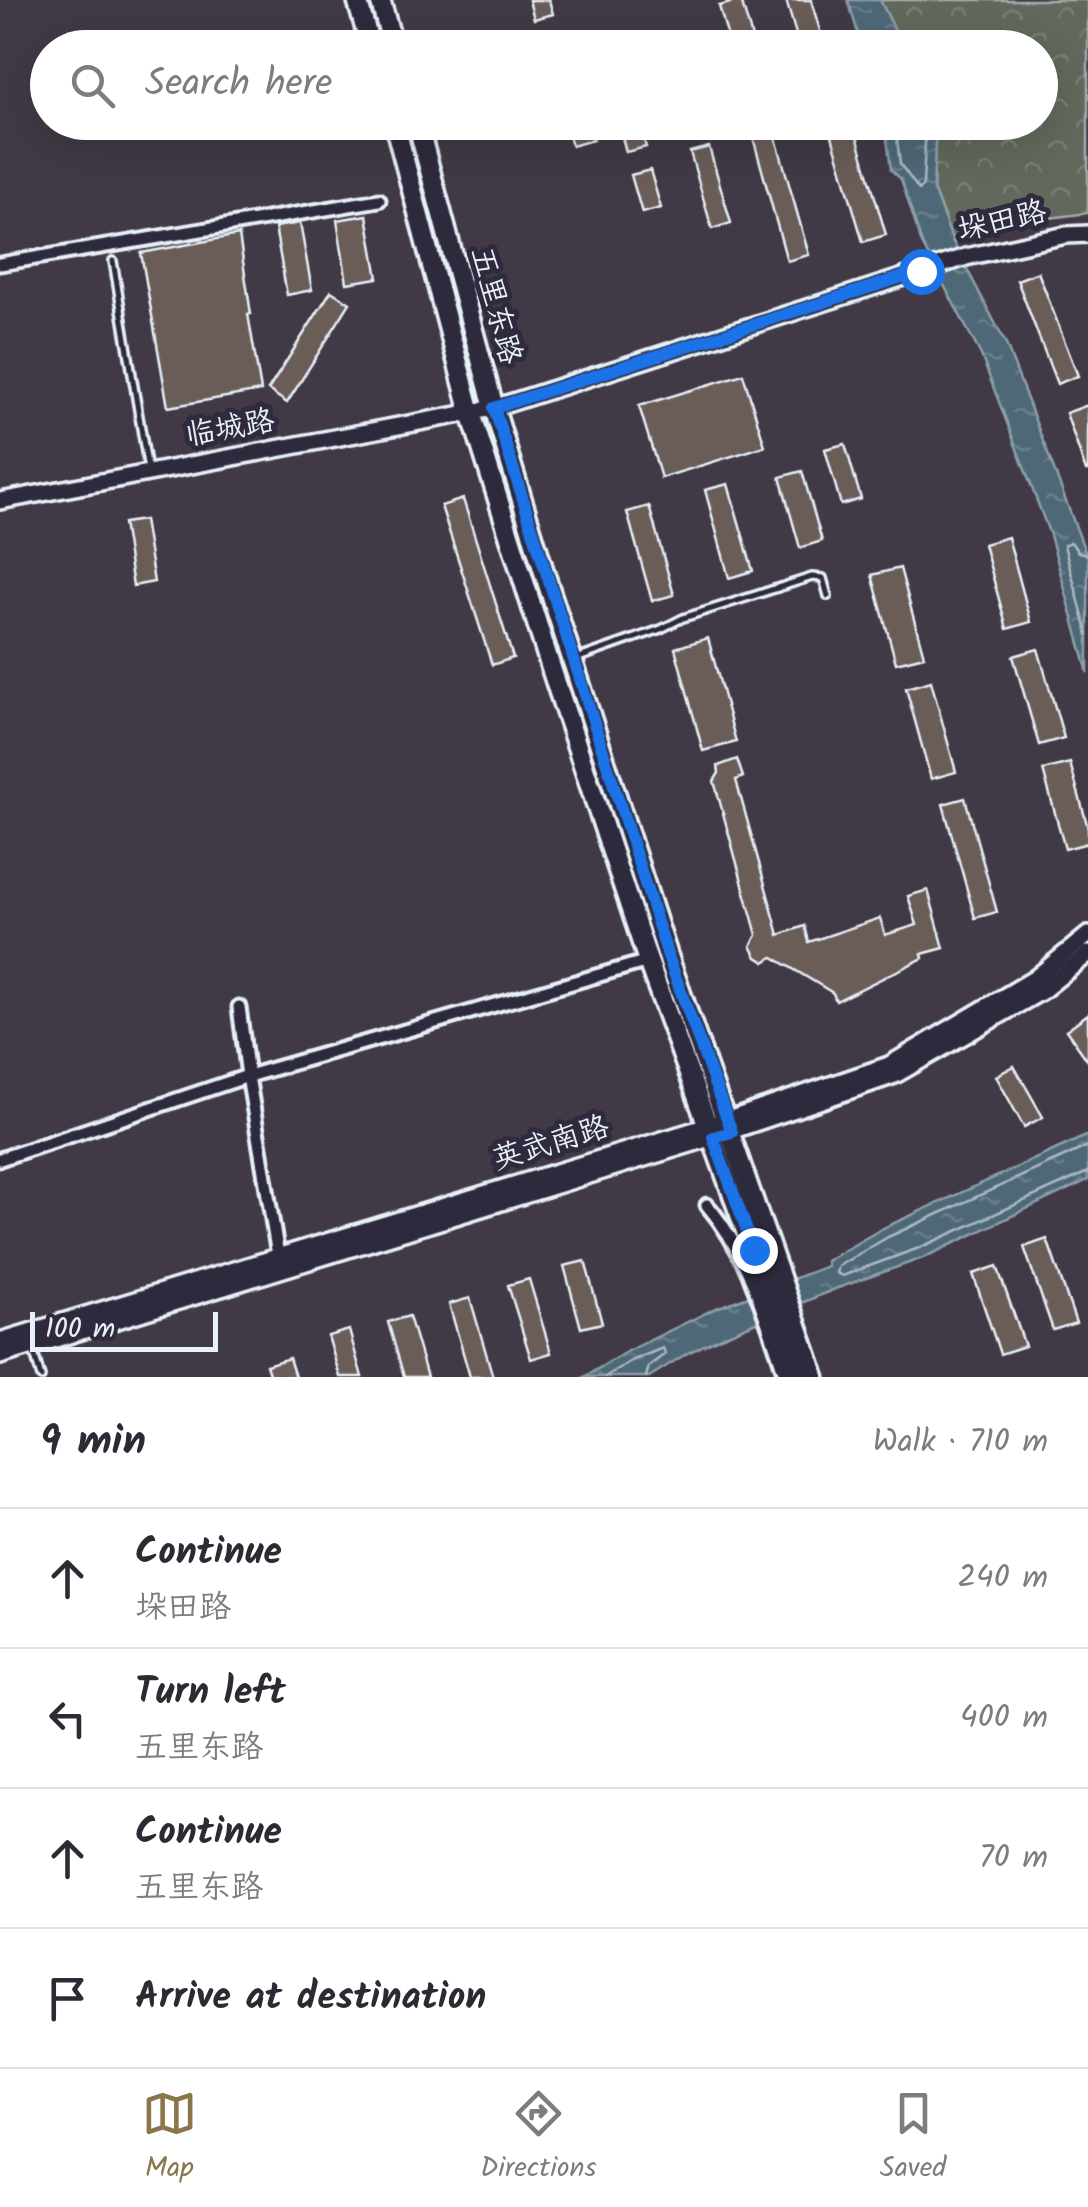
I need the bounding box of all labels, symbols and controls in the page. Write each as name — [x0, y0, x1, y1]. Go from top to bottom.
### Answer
search box — [30, 30, 1058, 140]
text: Search here — [145, 55, 332, 115]
icon: search — [65, 58, 120, 113]
street label: 垛田路 — [953, 188, 1051, 256]
street label: 五里东路 — [456, 242, 534, 370]
route start — [899, 249, 945, 295]
street label: 临城路 — [182, 398, 278, 460]
street label: 英武南路 — [487, 1104, 615, 1184]
route end — [732, 1228, 778, 1274]
scale bar — [30, 1307, 218, 1352]
text: 100 m — [45, 1307, 115, 1352]
text: 9 min — [40, 1409, 146, 1476]
text: Walk · 710 m — [873, 1417, 1048, 1468]
text: Continue — [135, 1523, 282, 1583]
icon: ahead — [40, 1551, 95, 1606]
text: 240 m — [957, 1553, 1048, 1604]
text: 垛田路 — [135, 1583, 231, 1634]
text: Turn left — [135, 1663, 286, 1723]
icon: left — [40, 1691, 95, 1746]
text: 400 m — [960, 1693, 1048, 1744]
text: 五里东路 — [135, 1723, 263, 1774]
text: Continue — [135, 1803, 282, 1863]
icon: ahead — [40, 1831, 95, 1886]
text: 70 m — [979, 1833, 1048, 1884]
text: 五里东路 — [135, 1863, 263, 1914]
text: Arrive at destination — [135, 1968, 486, 2028]
icon: arrive — [40, 1971, 95, 2026]
tab: Map — [142, 2086, 197, 2191]
tab: Directions — [480, 2086, 596, 2191]
tab: Saved — [880, 2086, 946, 2191]

